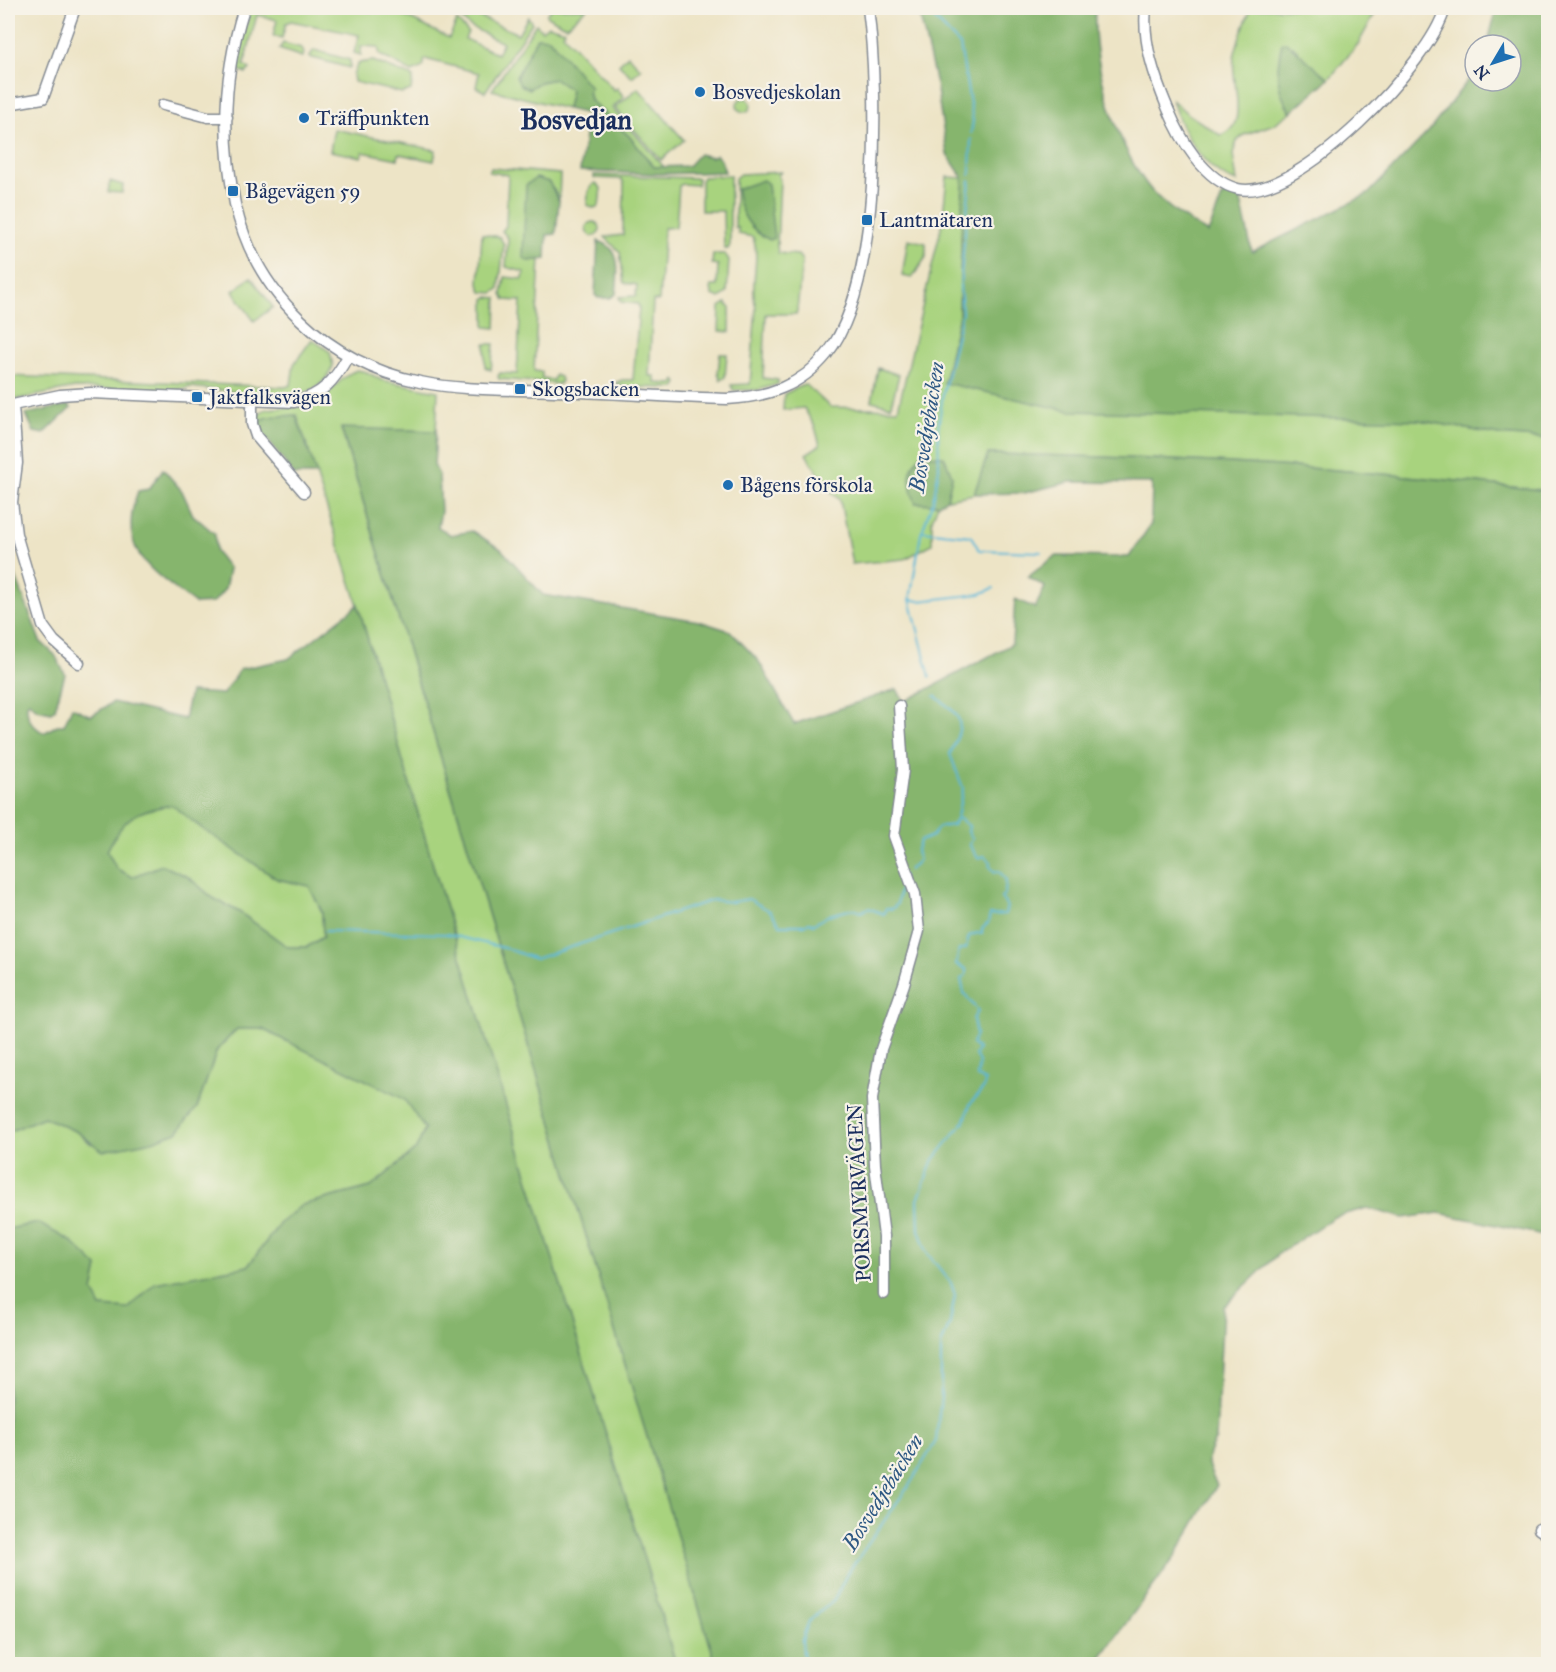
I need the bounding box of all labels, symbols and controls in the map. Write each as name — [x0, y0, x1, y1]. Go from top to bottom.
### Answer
north arrow — [1463, 33, 1523, 93]
text: N — [1470, 61, 1493, 83]
place label: Bosvedjeskolan — [712, 79, 841, 105]
marker: Bosvedjeskolan — [693, 85, 707, 99]
district label: Bosvedjan — [520, 103, 632, 136]
place label: Träffpunkten — [316, 105, 429, 131]
marker: Träffpunkten — [297, 111, 311, 125]
place label: Bågevägen 59 — [245, 178, 361, 204]
marker: Bågevägen 59 — [226, 184, 240, 198]
place label: Lantmätaren — [879, 207, 993, 233]
marker: Lantmätaren — [860, 213, 874, 227]
water label: Bosvedjebäcken — [903, 359, 950, 495]
place label: Skogsbacken — [532, 376, 639, 402]
marker: Skogsbacken — [513, 382, 527, 396]
place label: Jaktfalksvägen — [207, 384, 331, 410]
marker: Jaktfalksvägen — [190, 390, 204, 404]
place label: Bågens förskola — [740, 472, 873, 498]
marker: Bågens förskola — [721, 478, 735, 492]
street label: PORSMYRVÄGEN — [841, 1103, 877, 1283]
water label: Bosvedjebäcken — [835, 1429, 929, 1556]

